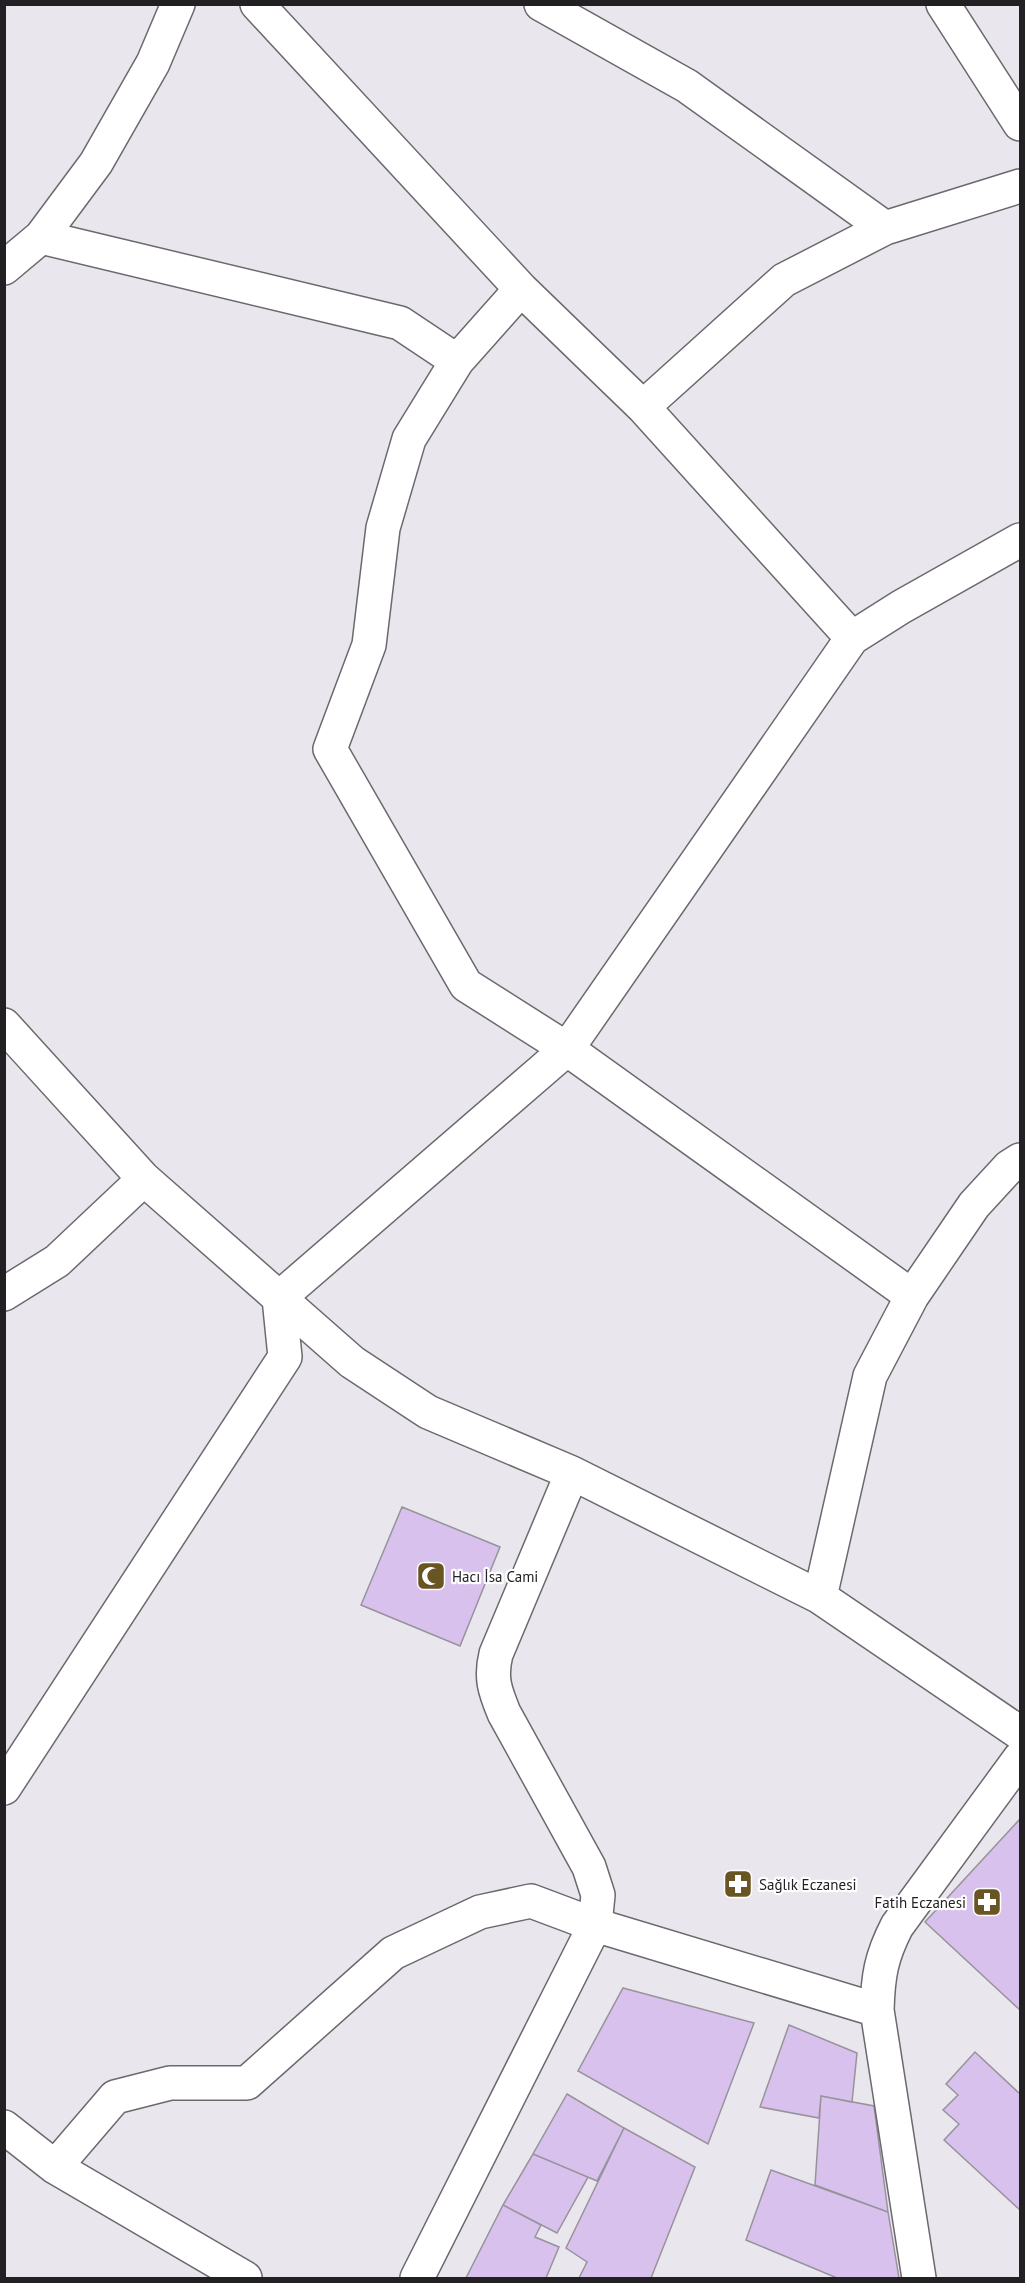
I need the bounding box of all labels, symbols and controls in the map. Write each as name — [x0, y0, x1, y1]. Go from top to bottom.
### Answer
mosque icon: Hacı İsa Cami — [415, 1560, 447, 1592]
place label: Hacı İsa Cami — [452, 1567, 538, 1586]
pharmacy icon: Sağlık Eczanesi — [722, 1868, 754, 1900]
place label: Sağlık Eczanesi — [759, 1875, 856, 1894]
pharmacy icon: Fatih Eczanesi — [971, 1886, 1003, 1918]
place label: Fatih Eczanesi — [875, 1893, 966, 1912]

